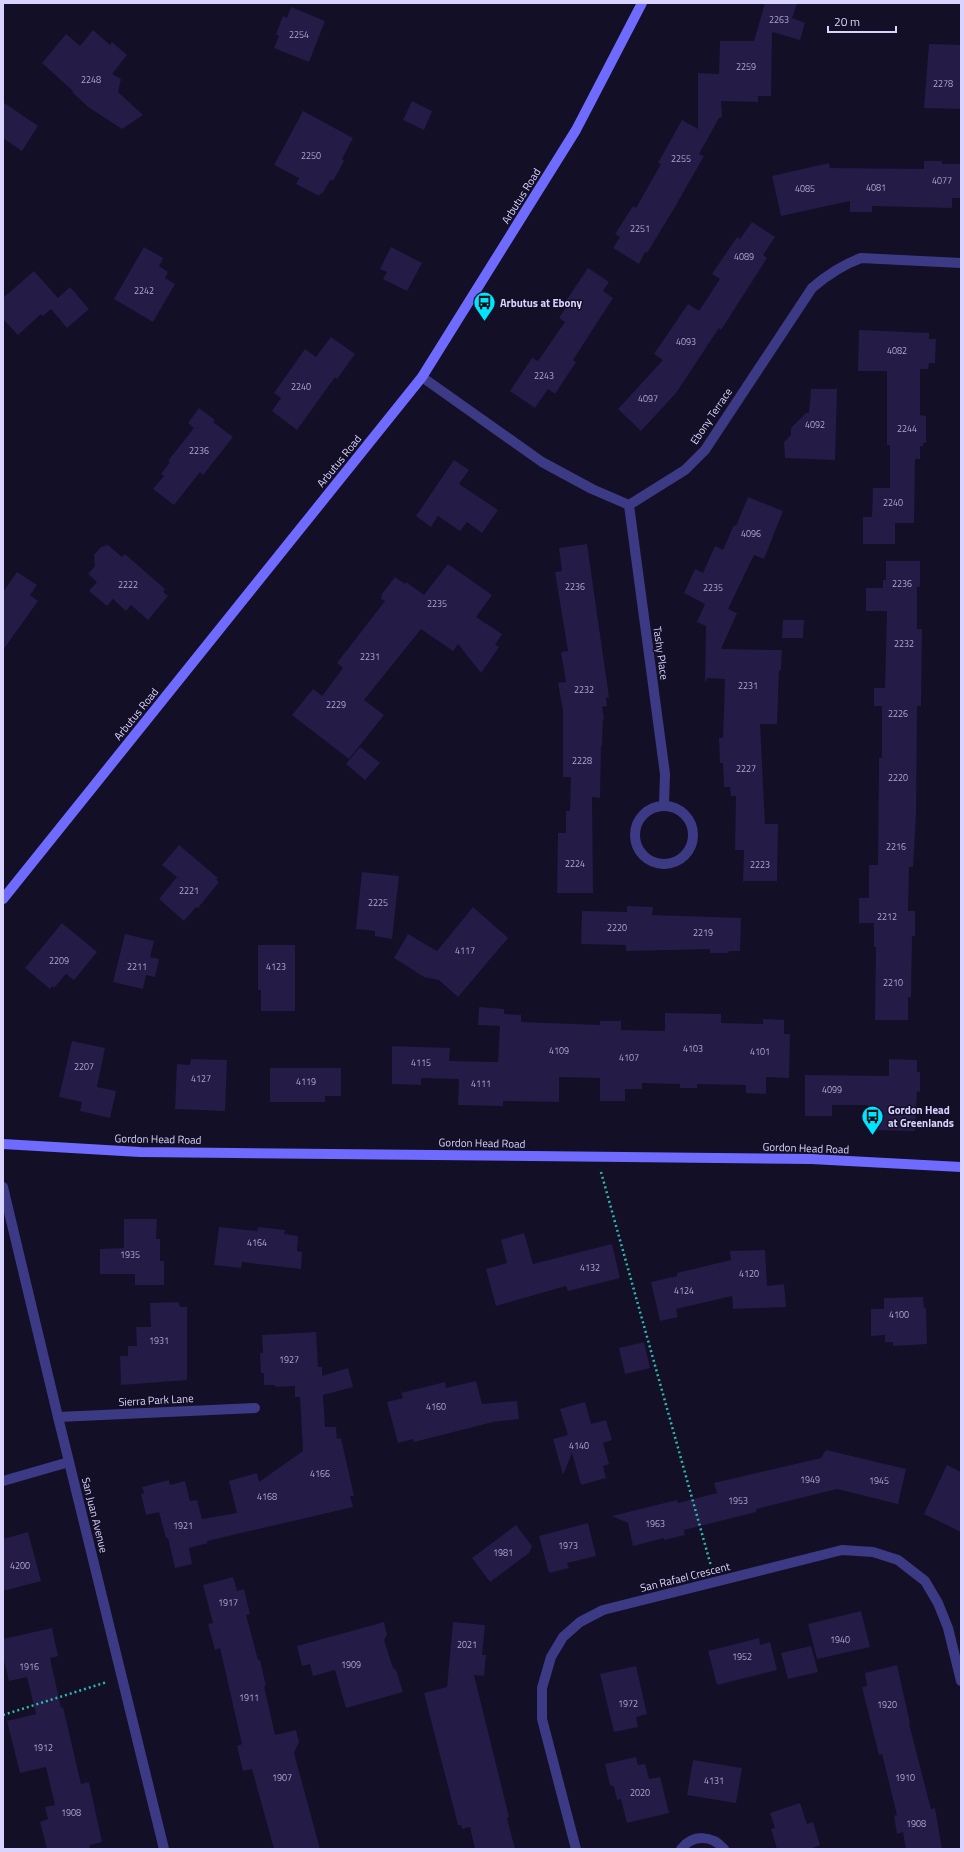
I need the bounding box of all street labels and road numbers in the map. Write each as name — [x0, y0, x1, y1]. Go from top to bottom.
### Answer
street label: Arbutus Road — [498, 165, 545, 227]
street label: Ebony Terrace — [686, 384, 736, 447]
street label: Arbutus Road — [313, 431, 365, 491]
street label: Tashy Place — [649, 625, 673, 681]
street label: Arbutus Road — [110, 684, 162, 744]
street label: Gordon Head Road — [115, 1130, 202, 1148]
street label: Gordon Head Road — [439, 1134, 526, 1152]
street label: Gordon Head Road — [762, 1138, 850, 1158]
street label: Sierra Park Lane — [118, 1390, 194, 1410]
street label: San Juan Avenue — [78, 1476, 112, 1555]
street label: San Rafael Crescent — [638, 1558, 732, 1596]

